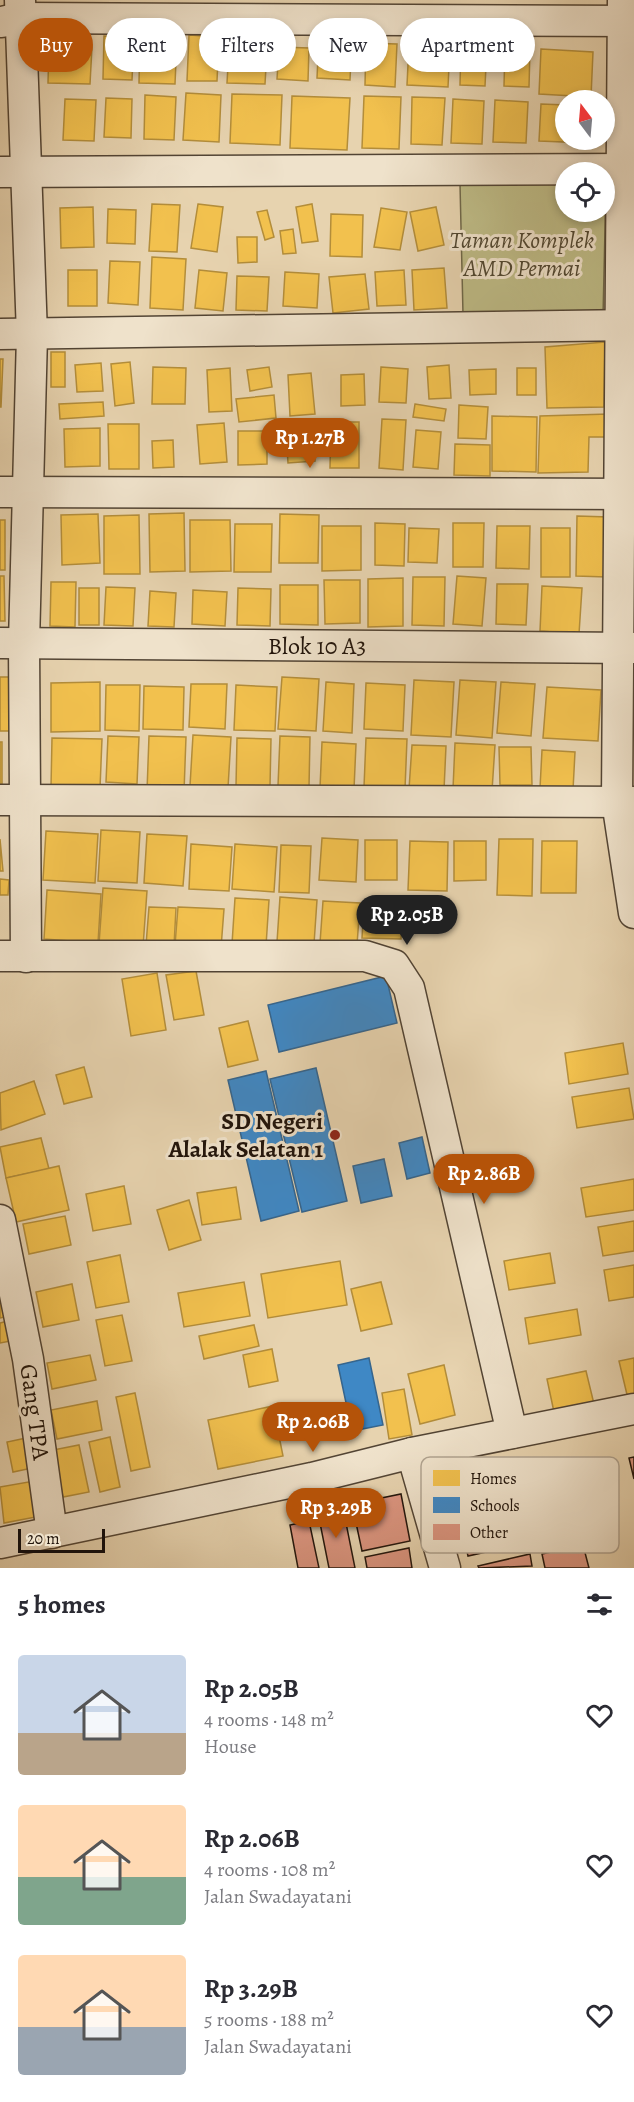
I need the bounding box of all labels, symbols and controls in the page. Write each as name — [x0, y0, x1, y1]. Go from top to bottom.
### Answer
chip: Buy — [18, 18, 93, 72]
chip: Rent — [105, 18, 187, 72]
chip: Filters — [199, 18, 296, 72]
chip: New — [308, 18, 388, 72]
chip: Apartment — [400, 18, 535, 72]
north arrow — [555, 90, 615, 150]
map controls — [555, 90, 615, 222]
button: locate — [555, 162, 615, 222]
park label: Taman Komplek AMD Permai — [450, 224, 595, 284]
pin: Rp 1.27B — [248, 418, 372, 469]
text: Rp 1.27B — [275, 424, 345, 451]
street label: Blok 10 A3 — [268, 630, 366, 662]
pin: Rp 2.05B — [345, 895, 469, 946]
text: Rp 2.05B — [371, 901, 443, 928]
place label: SD Negeri Alalak Selatan 1 — [167, 1105, 323, 1165]
marker: SD Negeri Alalak Selatan 1 — [328, 1128, 342, 1142]
pin: Rp 2.86B — [422, 1154, 546, 1205]
text: Rp 2.86B — [447, 1160, 521, 1187]
street label: Gang TPA — [12, 1362, 58, 1463]
pin: Rp 2.06B — [251, 1402, 375, 1453]
text: Rp 2.06B — [276, 1408, 350, 1435]
legend — [421, 1457, 619, 1553]
text: Homes — [470, 1468, 517, 1490]
pin: Rp 3.29B — [274, 1488, 398, 1539]
text: Rp 3.29B — [300, 1494, 372, 1521]
text: Schools — [470, 1495, 520, 1517]
text: Other — [470, 1522, 508, 1544]
scale bar — [18, 1526, 105, 1554]
text: 20 m — [27, 1528, 60, 1550]
text: 5 homes — [18, 1587, 106, 1622]
icon: filters — [583, 1588, 616, 1621]
text: Rp 2.05B — [204, 1671, 299, 1706]
icon: home — [66, 1679, 138, 1751]
icon: heart — [583, 1699, 616, 1732]
text: 4 rooms · 148 m² — [204, 1706, 334, 1733]
text: House — [204, 1733, 256, 1760]
text: Rp 2.06B — [204, 1821, 300, 1856]
icon: home — [66, 1829, 138, 1901]
icon: heart — [583, 1849, 616, 1882]
text: 4 rooms · 108 m² — [204, 1856, 335, 1883]
text: Jalan Swadayatani — [204, 1883, 352, 1910]
text: Rp 3.29B — [204, 1971, 298, 2006]
icon: home — [66, 1979, 138, 2051]
icon: heart — [583, 1999, 616, 2032]
text: 5 rooms · 188 m² — [204, 2006, 334, 2033]
text: Jalan Swadayatani — [204, 2033, 352, 2060]

